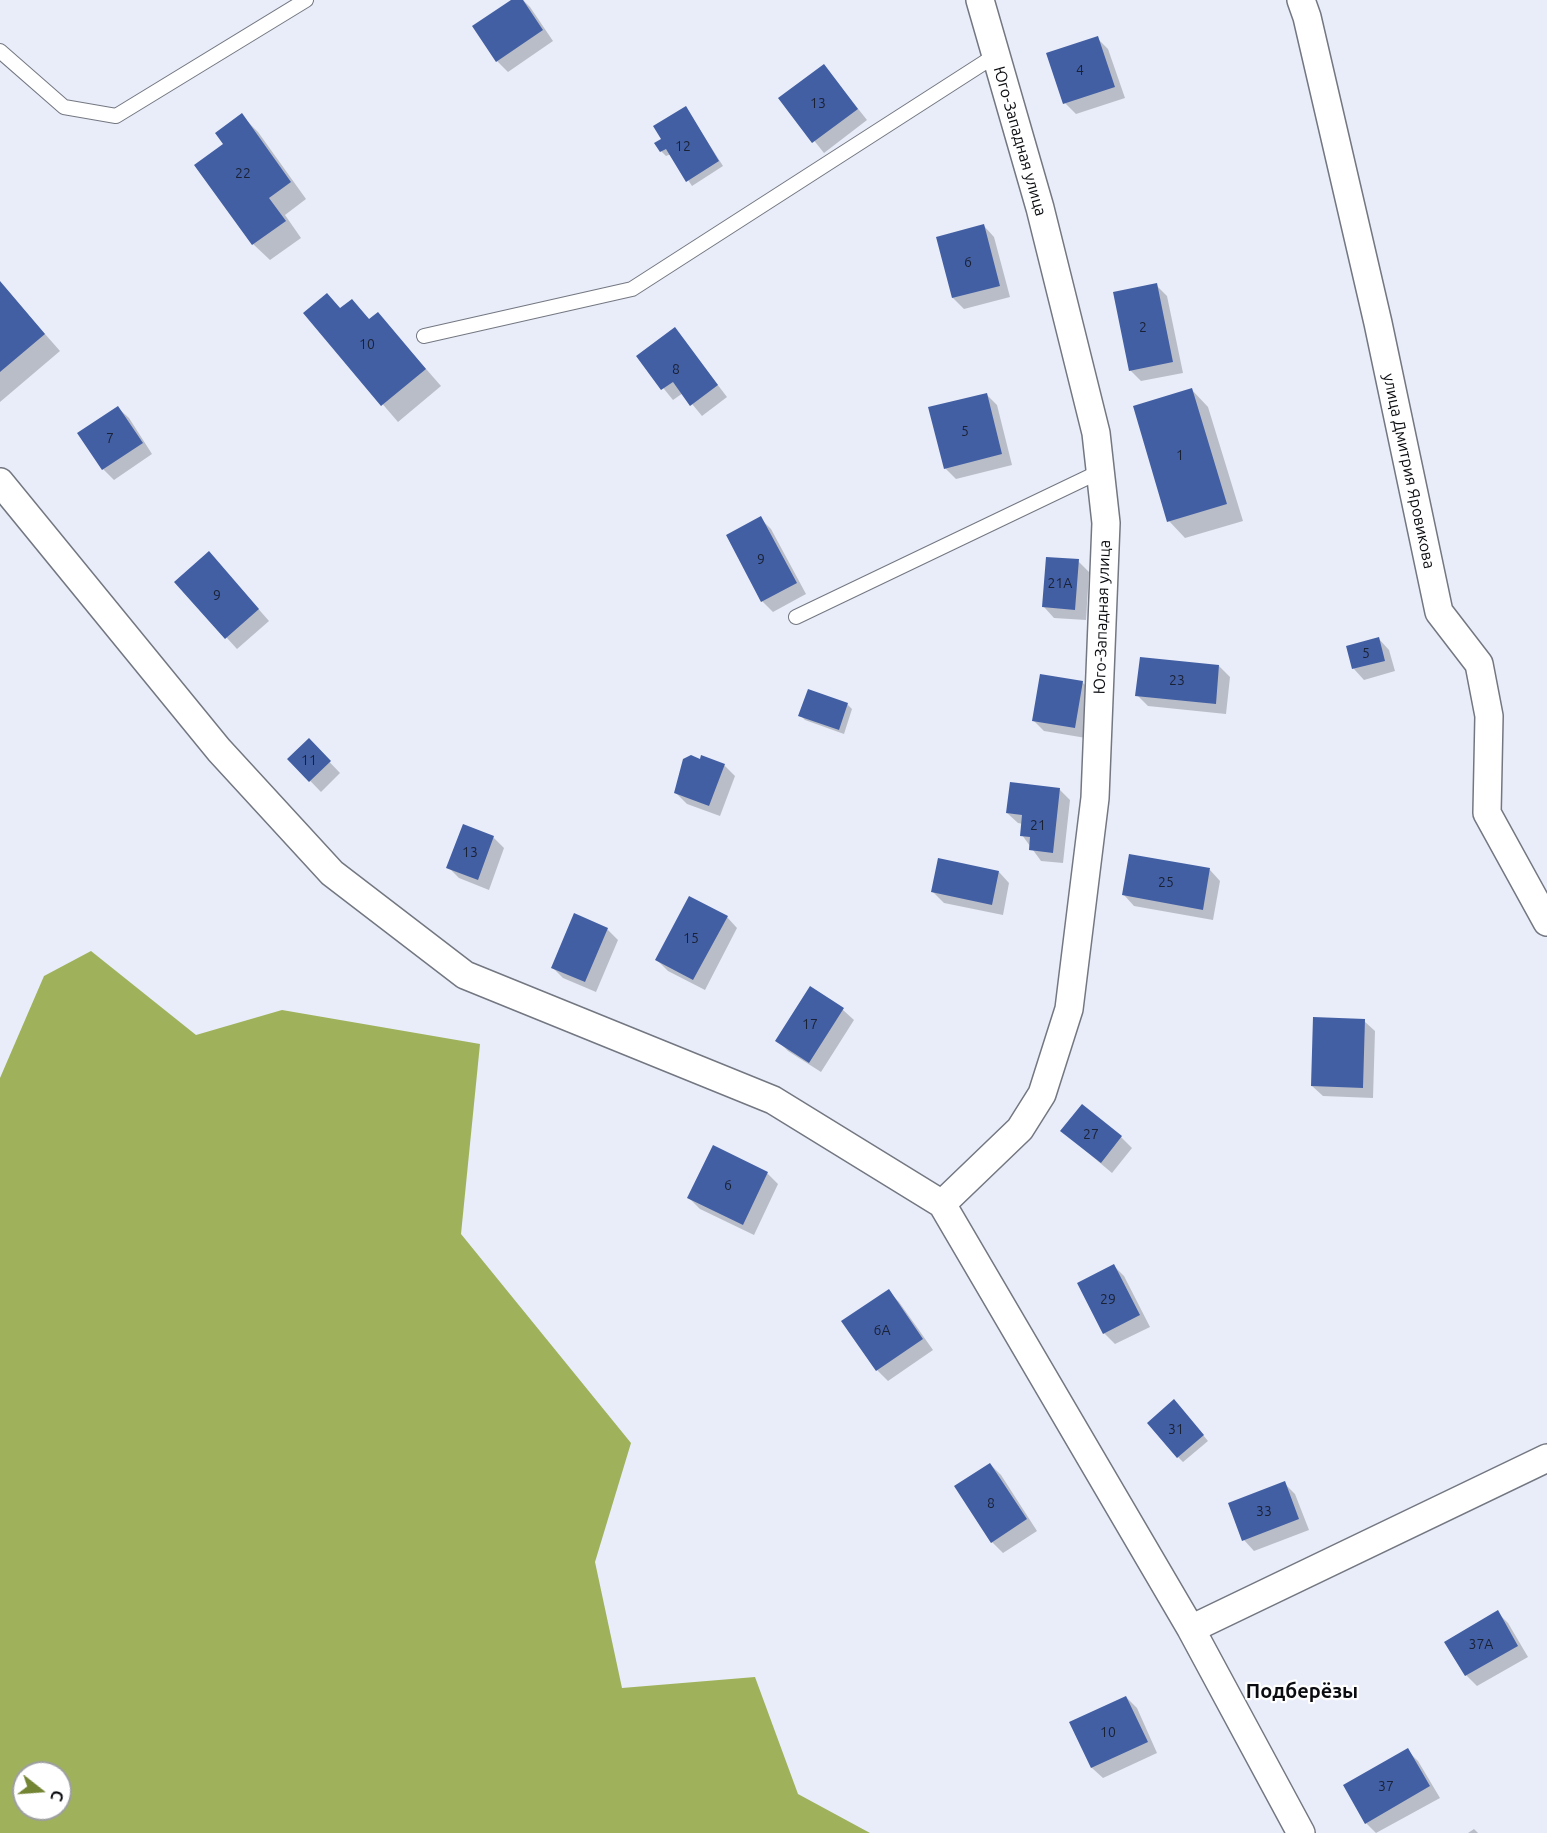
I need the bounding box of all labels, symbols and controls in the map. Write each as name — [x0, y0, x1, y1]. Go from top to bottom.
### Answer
house number: 4 — [1076, 62, 1084, 78]
street label: Юго-Западная улица — [989, 64, 1051, 218]
house number: 13 — [810, 95, 826, 111]
house number: 12 — [675, 138, 691, 154]
house number: 22 — [235, 165, 251, 181]
house number: 6 — [964, 254, 972, 270]
house number: 2 — [1139, 319, 1147, 335]
house number: 10 — [359, 336, 375, 352]
house number: 8 — [672, 361, 680, 377]
street label: улица Дмитрия Яровикова — [1379, 372, 1439, 570]
house number: 5 — [961, 423, 969, 439]
house number: 7 — [106, 430, 114, 446]
house number: 1 — [1176, 447, 1184, 463]
street label: Юго-Западная улица — [1090, 539, 1114, 695]
house number: 9 — [757, 551, 765, 567]
house number: 21А — [1048, 575, 1072, 591]
house number: 9 — [213, 587, 221, 603]
house number: 5 — [1362, 645, 1370, 661]
house number: 23 — [1169, 672, 1185, 688]
house number: 11 — [301, 752, 317, 768]
house number: 21 — [1030, 817, 1046, 833]
house number: 13 — [462, 844, 478, 860]
house number: 25 — [1158, 874, 1174, 890]
house number: 15 — [683, 930, 699, 946]
house number: 17 — [802, 1016, 818, 1032]
house number: 27 — [1083, 1126, 1099, 1142]
house number: 6 — [724, 1177, 732, 1193]
house number: 29 — [1100, 1291, 1116, 1307]
house number: 6А — [874, 1322, 890, 1338]
house number: 31 — [1168, 1421, 1184, 1437]
house number: 8 — [987, 1495, 995, 1511]
house number: 33 — [1256, 1503, 1272, 1519]
house number: 37А — [1469, 1636, 1493, 1652]
district label: Подберёзы — [1246, 1679, 1358, 1703]
house number: 10 — [1100, 1724, 1116, 1740]
north arrow — [12, 1761, 72, 1821]
house number: 37 — [1378, 1778, 1394, 1794]
text: С — [47, 1788, 67, 1803]

